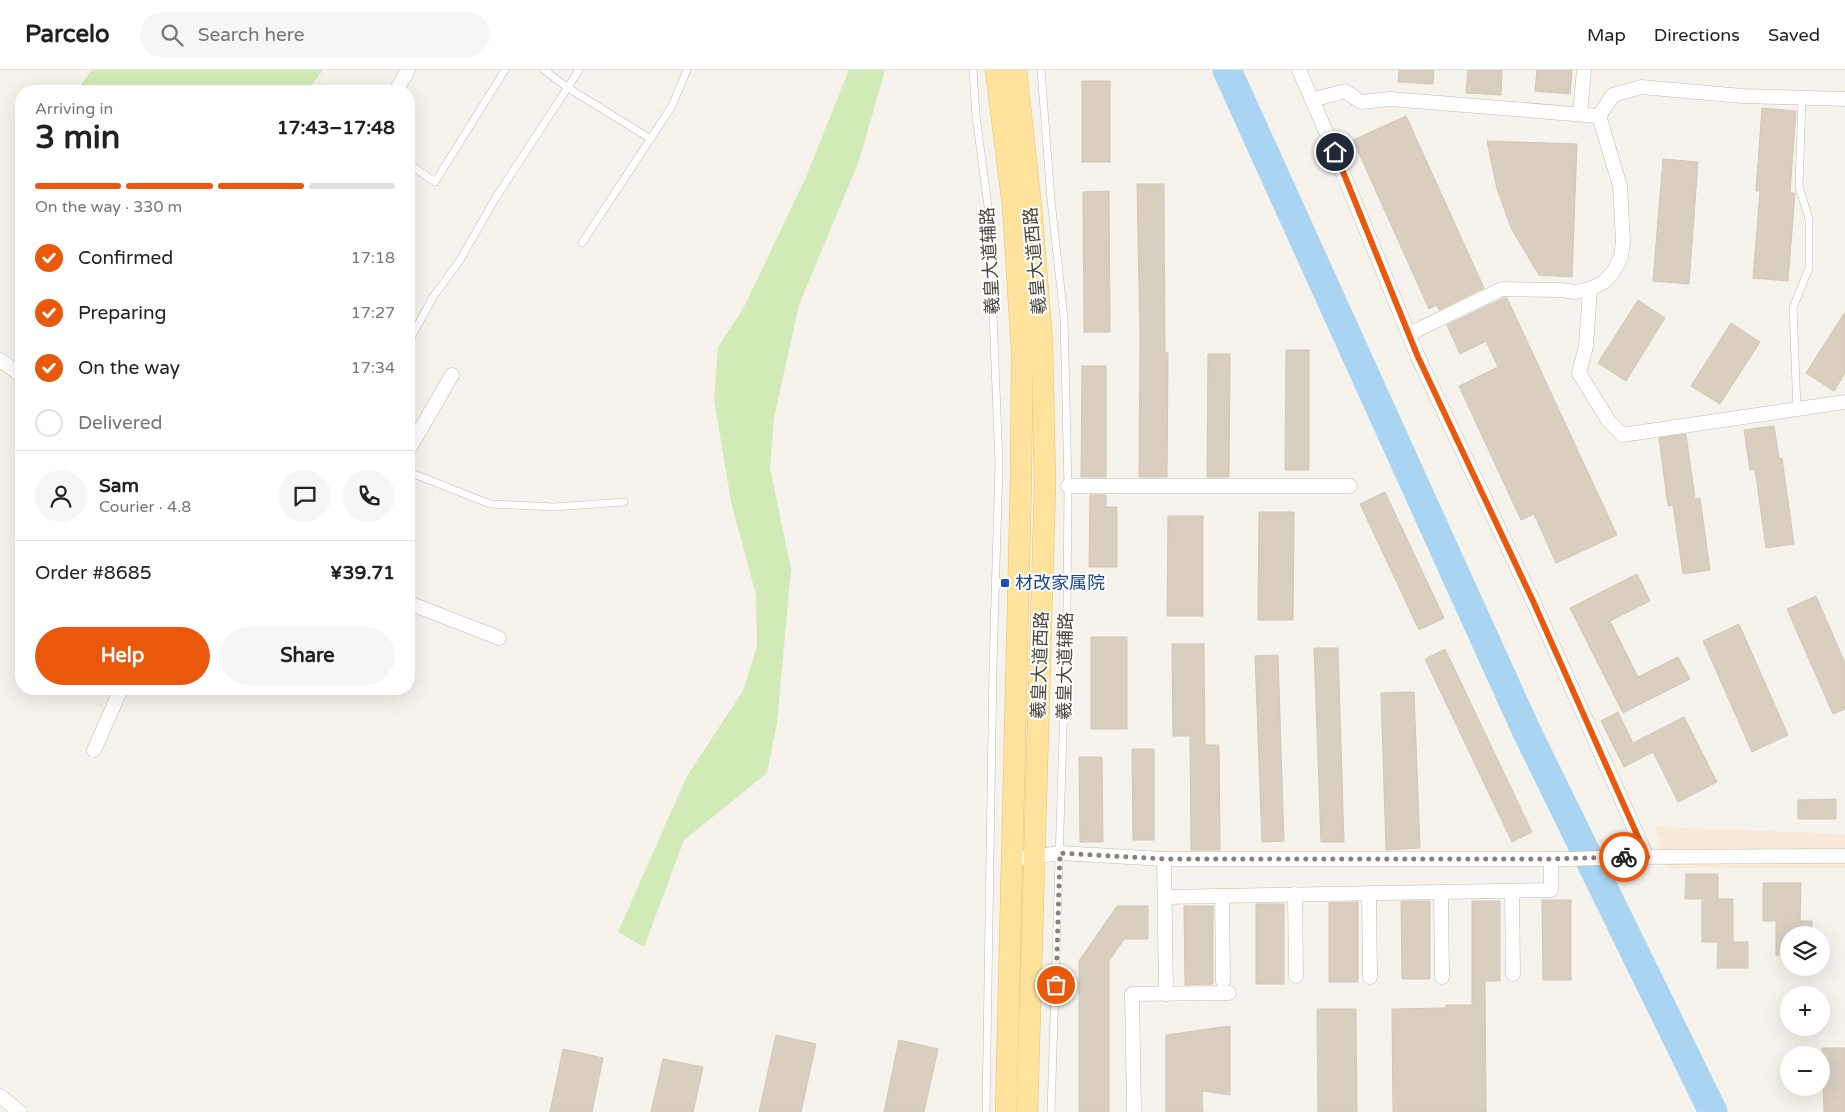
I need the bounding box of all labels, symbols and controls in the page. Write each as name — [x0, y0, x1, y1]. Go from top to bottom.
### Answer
search box — [140, 12, 490, 57]
text: Parcelo — [25, 20, 110, 49]
icon: search — [158, 21, 186, 49]
text: Search here — [198, 24, 305, 46]
text: Map — [1587, 24, 1626, 46]
text: Directions — [1654, 24, 1740, 46]
text: Saved — [1768, 24, 1820, 46]
text: Arriving in — [35, 99, 113, 119]
text: 17:43–17:48 — [277, 117, 395, 139]
text: 3 min — [35, 119, 120, 157]
pin — [1314, 131, 1356, 173]
icon: home — [1321, 138, 1349, 166]
text: On the way · 330 m — [35, 197, 182, 217]
street label: 羲皇大道辅路 — [976, 206, 1004, 316]
street label: 羲皇大道西路 — [1019, 206, 1051, 316]
icon: check — [35, 244, 63, 272]
text: Confirmed — [78, 247, 173, 269]
text: 17:18 — [351, 248, 395, 268]
icon: check — [35, 299, 63, 327]
text: Preparing — [78, 302, 167, 324]
text: 17:27 — [351, 303, 395, 323]
icon: check — [35, 354, 63, 382]
text: On the way — [78, 357, 180, 379]
text: 17:34 — [351, 358, 395, 378]
text: Delivered — [78, 412, 163, 434]
button: person — [35, 470, 87, 522]
button: chat — [279, 470, 331, 522]
button: phone — [343, 470, 395, 522]
text: Sam — [99, 475, 139, 497]
text: Courier · 4.8 — [99, 497, 191, 517]
text: Order #8685 — [35, 562, 152, 584]
text: ¥39.71 — [330, 562, 395, 584]
place label: 材改家属院 — [1015, 572, 1105, 594]
marker: 材改家属院 — [999, 577, 1011, 589]
street label: 羲皇大道西路 — [1027, 611, 1053, 719]
street label: 羲皇大道辅路 — [1053, 612, 1077, 720]
button: Help — [35, 627, 210, 685]
button: Share — [220, 627, 395, 685]
courier — [1599, 832, 1649, 882]
icon: bike — [1610, 843, 1638, 871]
map controls — [1780, 926, 1830, 1096]
button: layers — [1780, 926, 1830, 976]
pin — [1035, 964, 1077, 1006]
icon: bag — [1042, 971, 1070, 999]
button: + — [1780, 986, 1830, 1036]
button: − — [1780, 1046, 1830, 1096]

